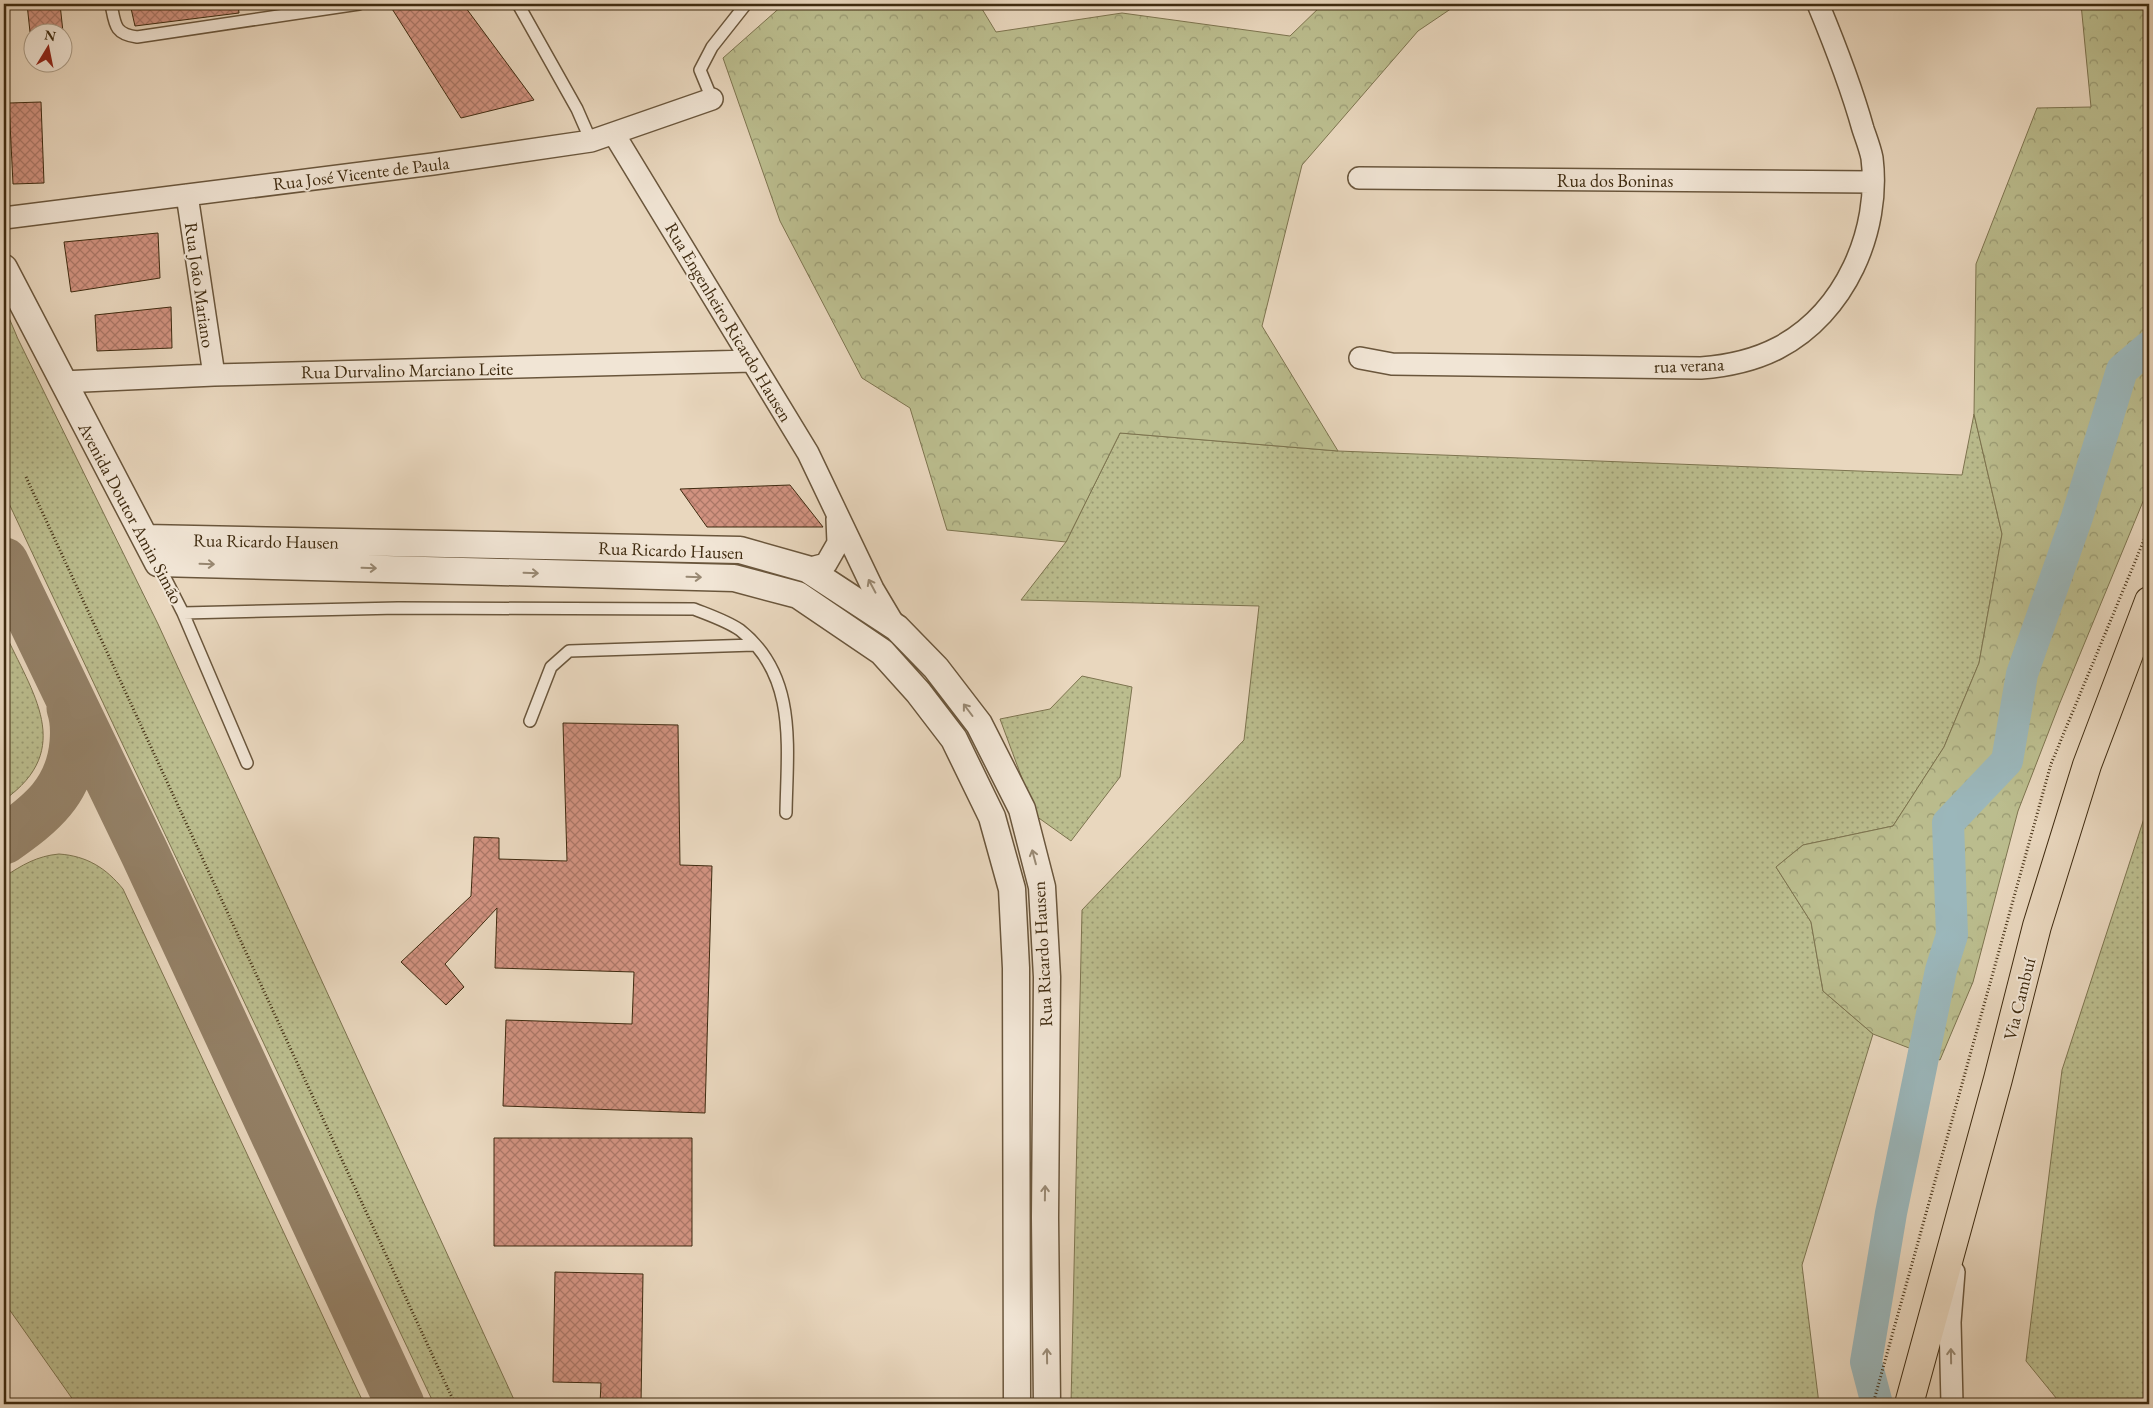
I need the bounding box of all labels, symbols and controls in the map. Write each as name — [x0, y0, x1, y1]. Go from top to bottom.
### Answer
north arrow — [22, 22, 72, 72]
text: N — [43, 25, 58, 45]
street label: Rua José Vicente de Paula — [272, 151, 451, 195]
street label: Rua dos Boninas — [1557, 169, 1673, 192]
street label: Rua Engenheiro Ricardo Hausen — [660, 218, 798, 427]
street label: Rua João Mariano — [180, 221, 220, 349]
street label: rua verana — [1653, 352, 1725, 378]
street label: Rua Durvalino Marciano Leite — [301, 357, 513, 383]
street label: Avenida Doutor Amin Simão — [73, 417, 189, 608]
street label: Rua Ricardo Hausen — [193, 528, 340, 554]
street label: Rua Ricardo Hausen — [598, 536, 745, 564]
one-way arrow — [198, 559, 214, 569]
one-way arrow — [361, 564, 377, 573]
one-way arrow — [523, 568, 539, 578]
one-way arrow — [686, 573, 702, 582]
one-way arrow — [867, 579, 876, 594]
one-way arrow — [963, 703, 973, 717]
one-way arrow — [1029, 849, 1038, 865]
street label: Rua Ricardo Hausen — [1027, 880, 1057, 1027]
street label: Via Cambuí — [1998, 955, 2040, 1043]
one-way arrow — [1040, 1185, 1050, 1202]
one-way arrow — [1042, 1348, 1051, 1364]
one-way arrow — [1946, 1348, 1955, 1364]

